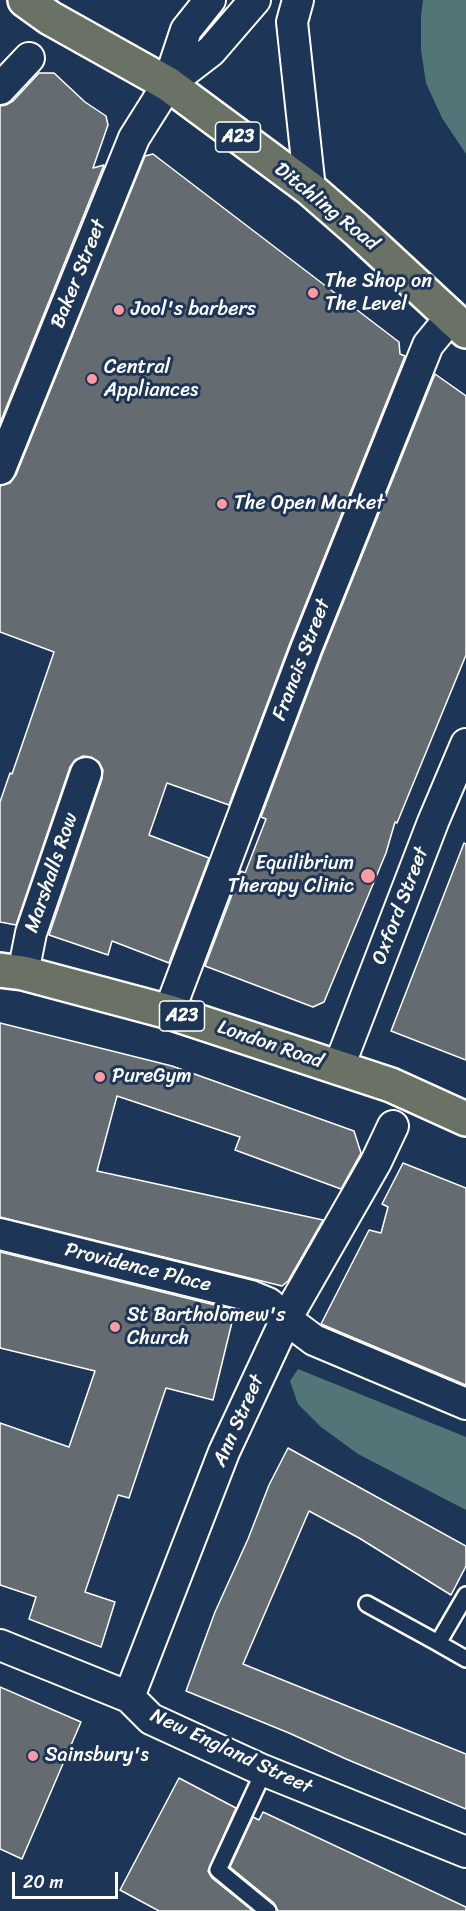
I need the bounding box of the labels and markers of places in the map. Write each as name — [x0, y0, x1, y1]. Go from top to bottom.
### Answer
place label: The Shop on The Level — [325, 270, 432, 317]
marker: The Shop on The Level — [306, 286, 320, 300]
place label: Jool's barbers — [131, 298, 256, 322]
marker: Jool's barbers — [112, 303, 126, 317]
place label: Central Appliances — [104, 356, 198, 403]
marker: Central Appliances — [85, 372, 99, 386]
place label: The Open Market — [234, 492, 384, 516]
marker: The Open Market — [215, 497, 229, 511]
place label: Equilibrium Therapy Clinic — [228, 852, 354, 899]
marker: Equilibrium Therapy Clinic — [359, 867, 377, 885]
place label: PureGym — [112, 1065, 192, 1089]
marker: PureGym — [93, 1070, 107, 1084]
place label: St Bartholomew's Church — [127, 1304, 285, 1351]
marker: St Bartholomew's Church — [108, 1320, 122, 1334]
place label: Sainsbury's — [45, 1744, 149, 1768]
marker: Sainsbury's — [26, 1749, 40, 1763]

